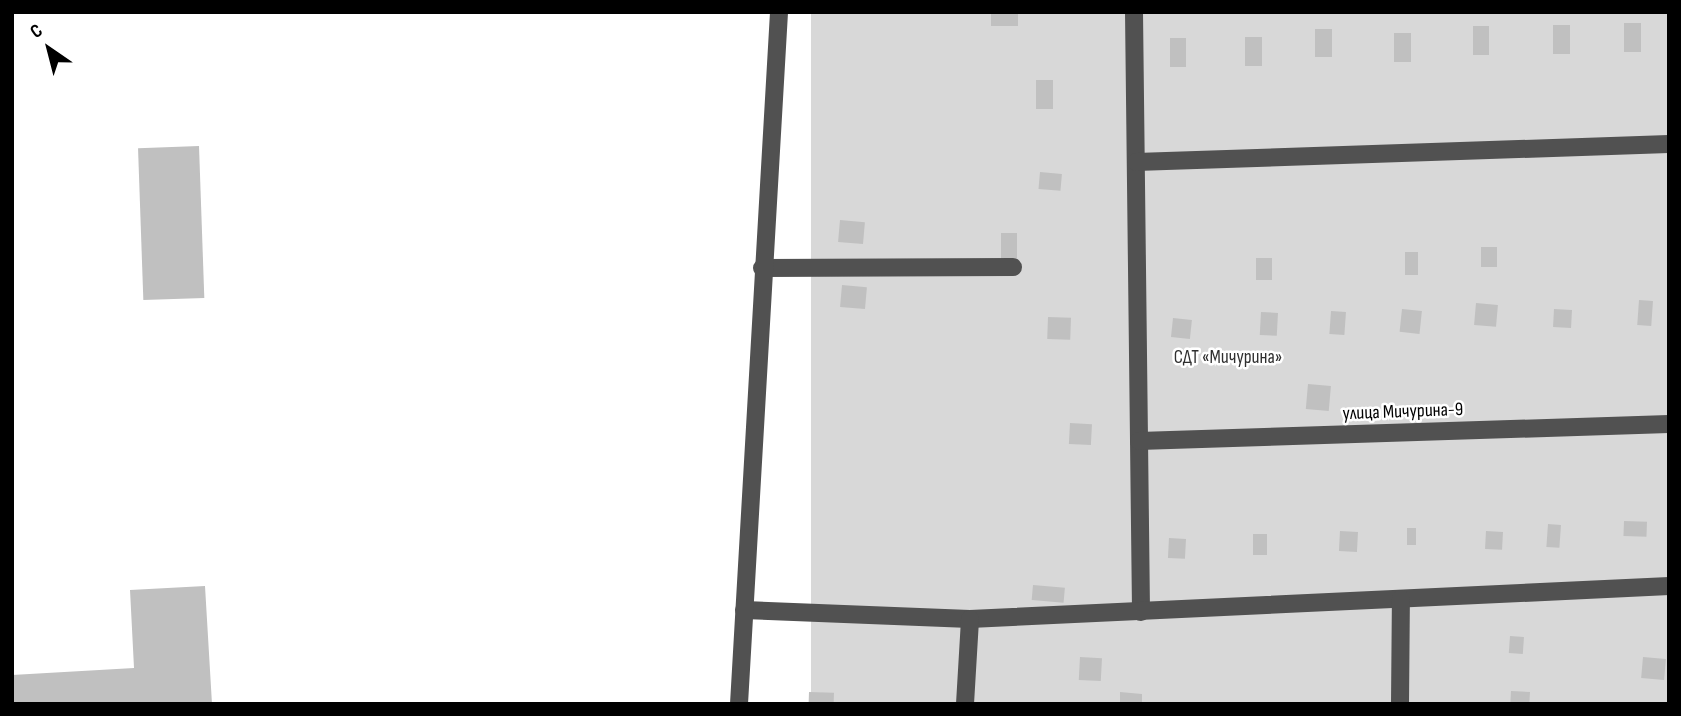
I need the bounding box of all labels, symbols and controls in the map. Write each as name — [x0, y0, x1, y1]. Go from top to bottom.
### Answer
north arrow — [14, 14, 84, 84]
text: С — [26, 19, 47, 44]
park label: СДТ «Мичурина» — [1174, 347, 1282, 369]
street label: улица Мичурина-9 — [1342, 398, 1464, 426]

